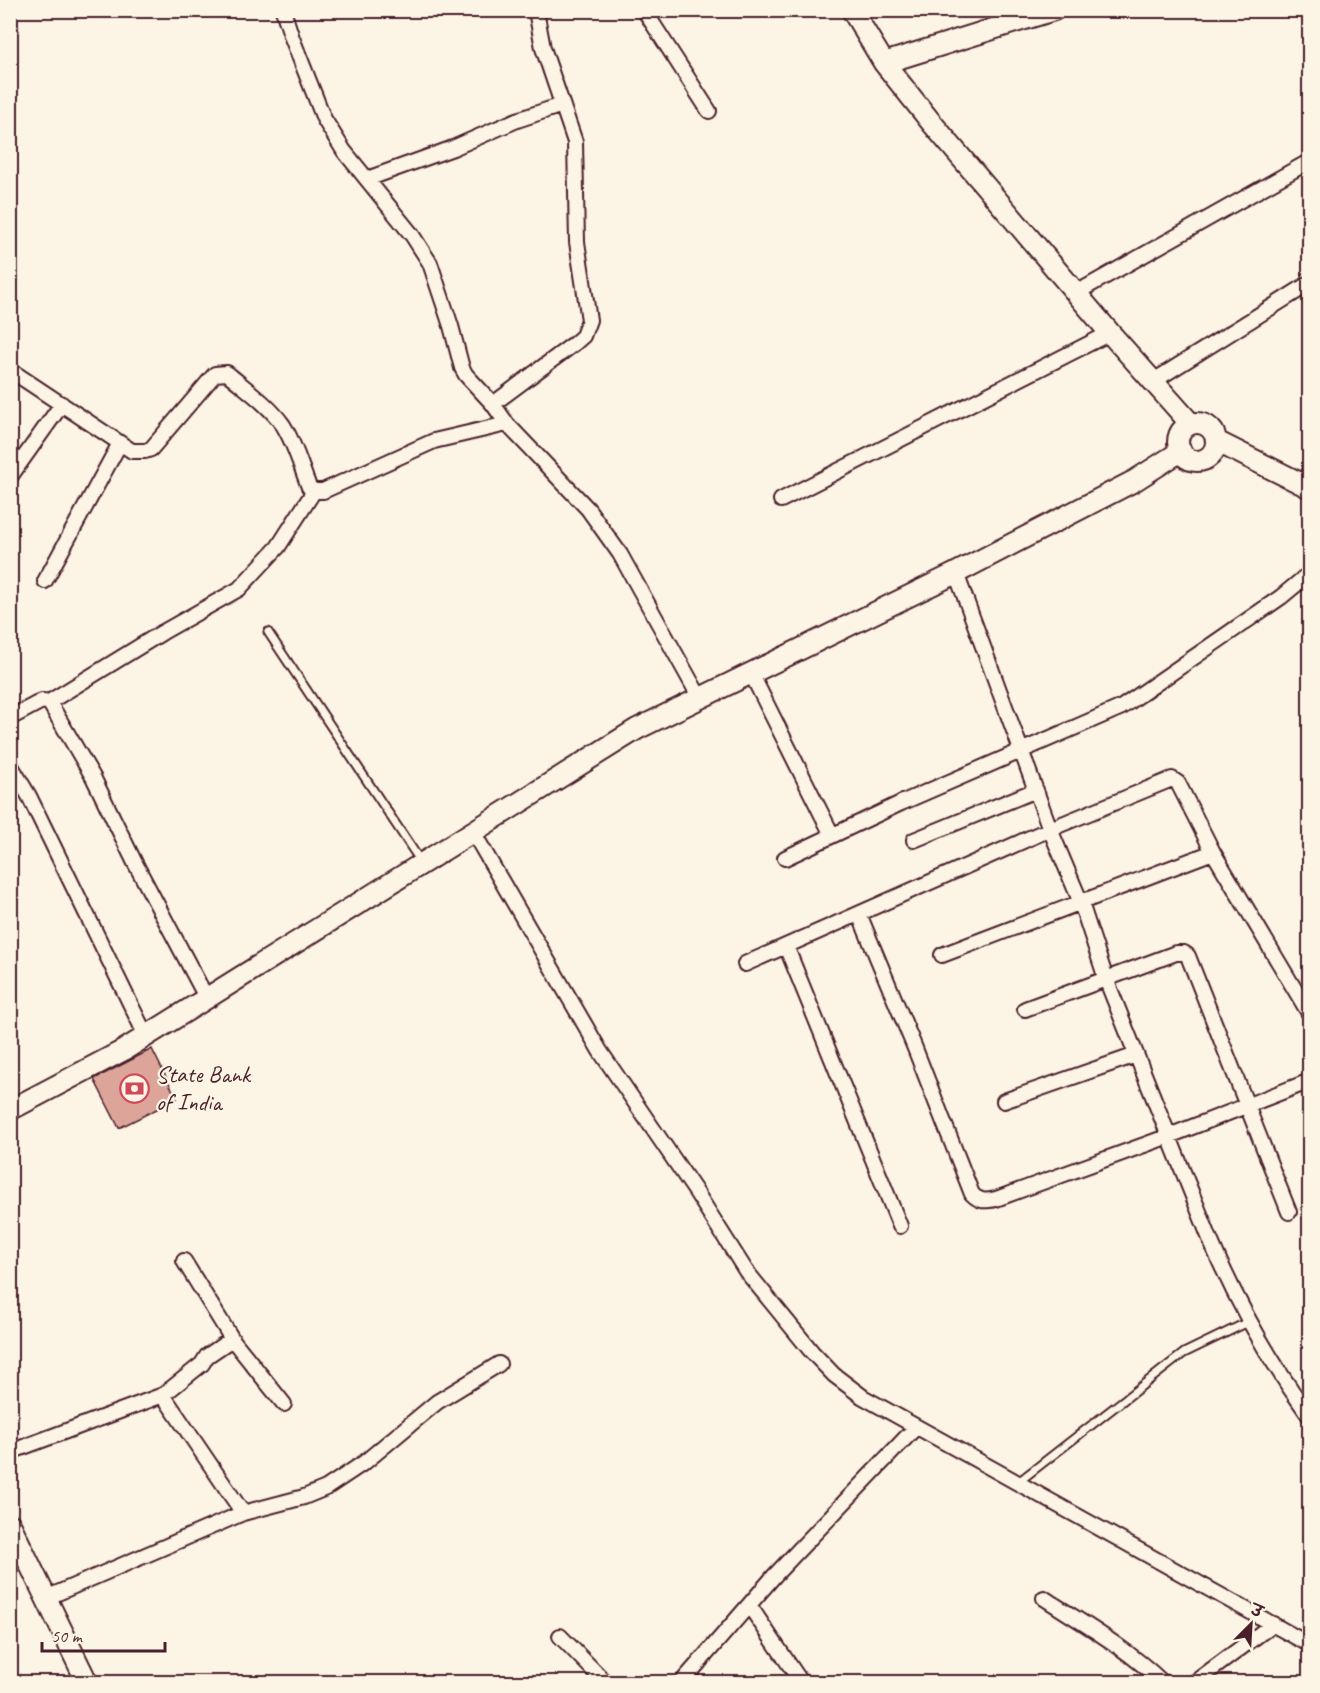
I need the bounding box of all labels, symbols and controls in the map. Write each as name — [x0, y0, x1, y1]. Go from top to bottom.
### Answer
place label: State Bank of India — [156, 1059, 252, 1117]
bank icon: State Bank of India — [119, 1072, 151, 1104]
north arrow — [1221, 1594, 1281, 1654]
text: उ — [1246, 1599, 1267, 1623]
scale bar — [42, 1615, 165, 1653]
text: 50 m — [51, 1625, 84, 1647]

